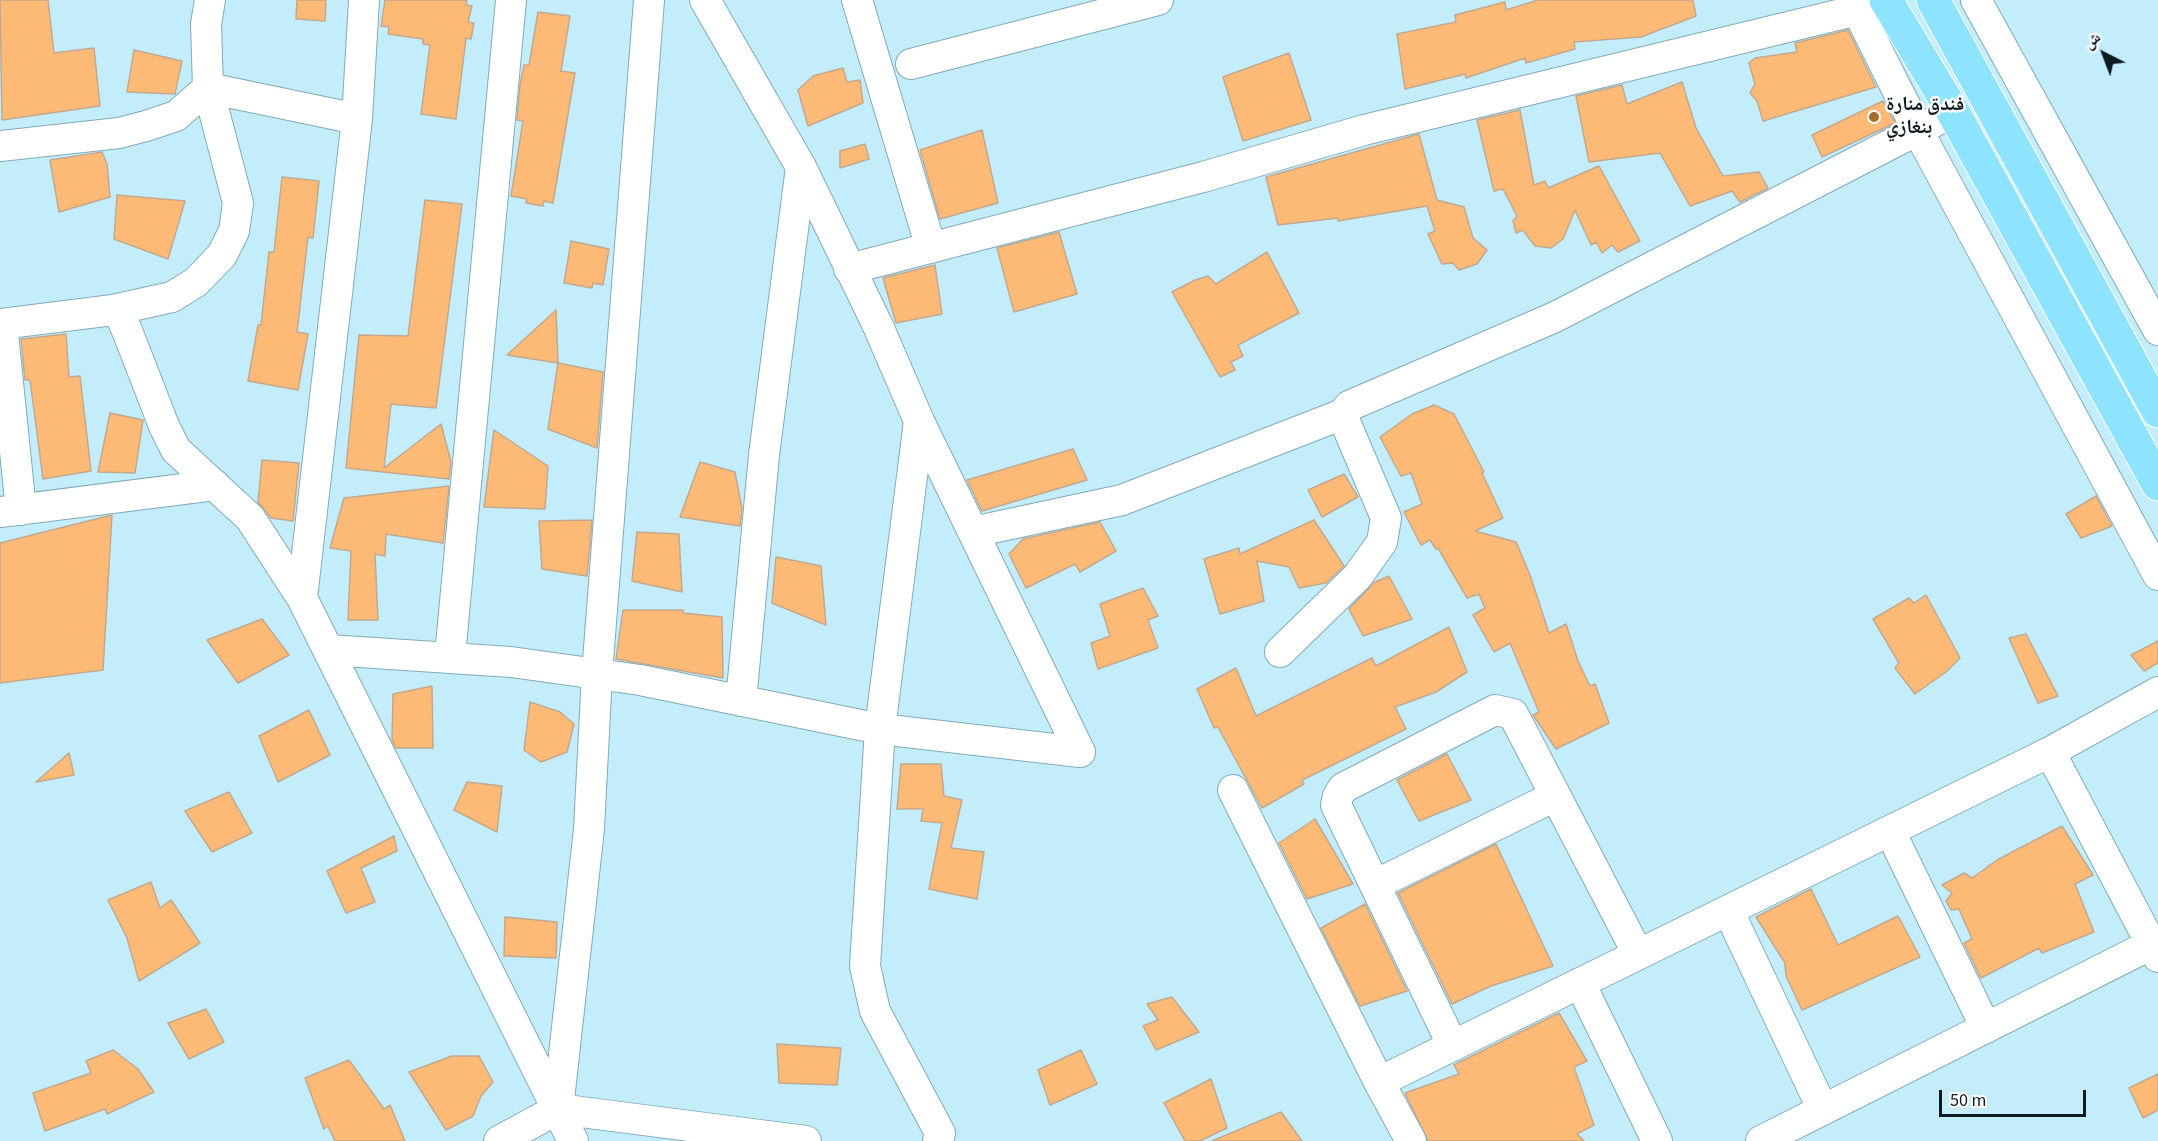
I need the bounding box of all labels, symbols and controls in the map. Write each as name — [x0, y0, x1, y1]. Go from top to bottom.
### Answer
north arrow — [2074, 24, 2134, 84]
text: ش — [2078, 27, 2106, 54]
place label: فندق منارة بنغازي — [1886, 94, 1964, 141]
marker: فندق منارة بنغازي — [1867, 110, 1881, 124]
scale bar — [1942, 1078, 2089, 1116]
text: 50 m — [1950, 1088, 1986, 1113]

